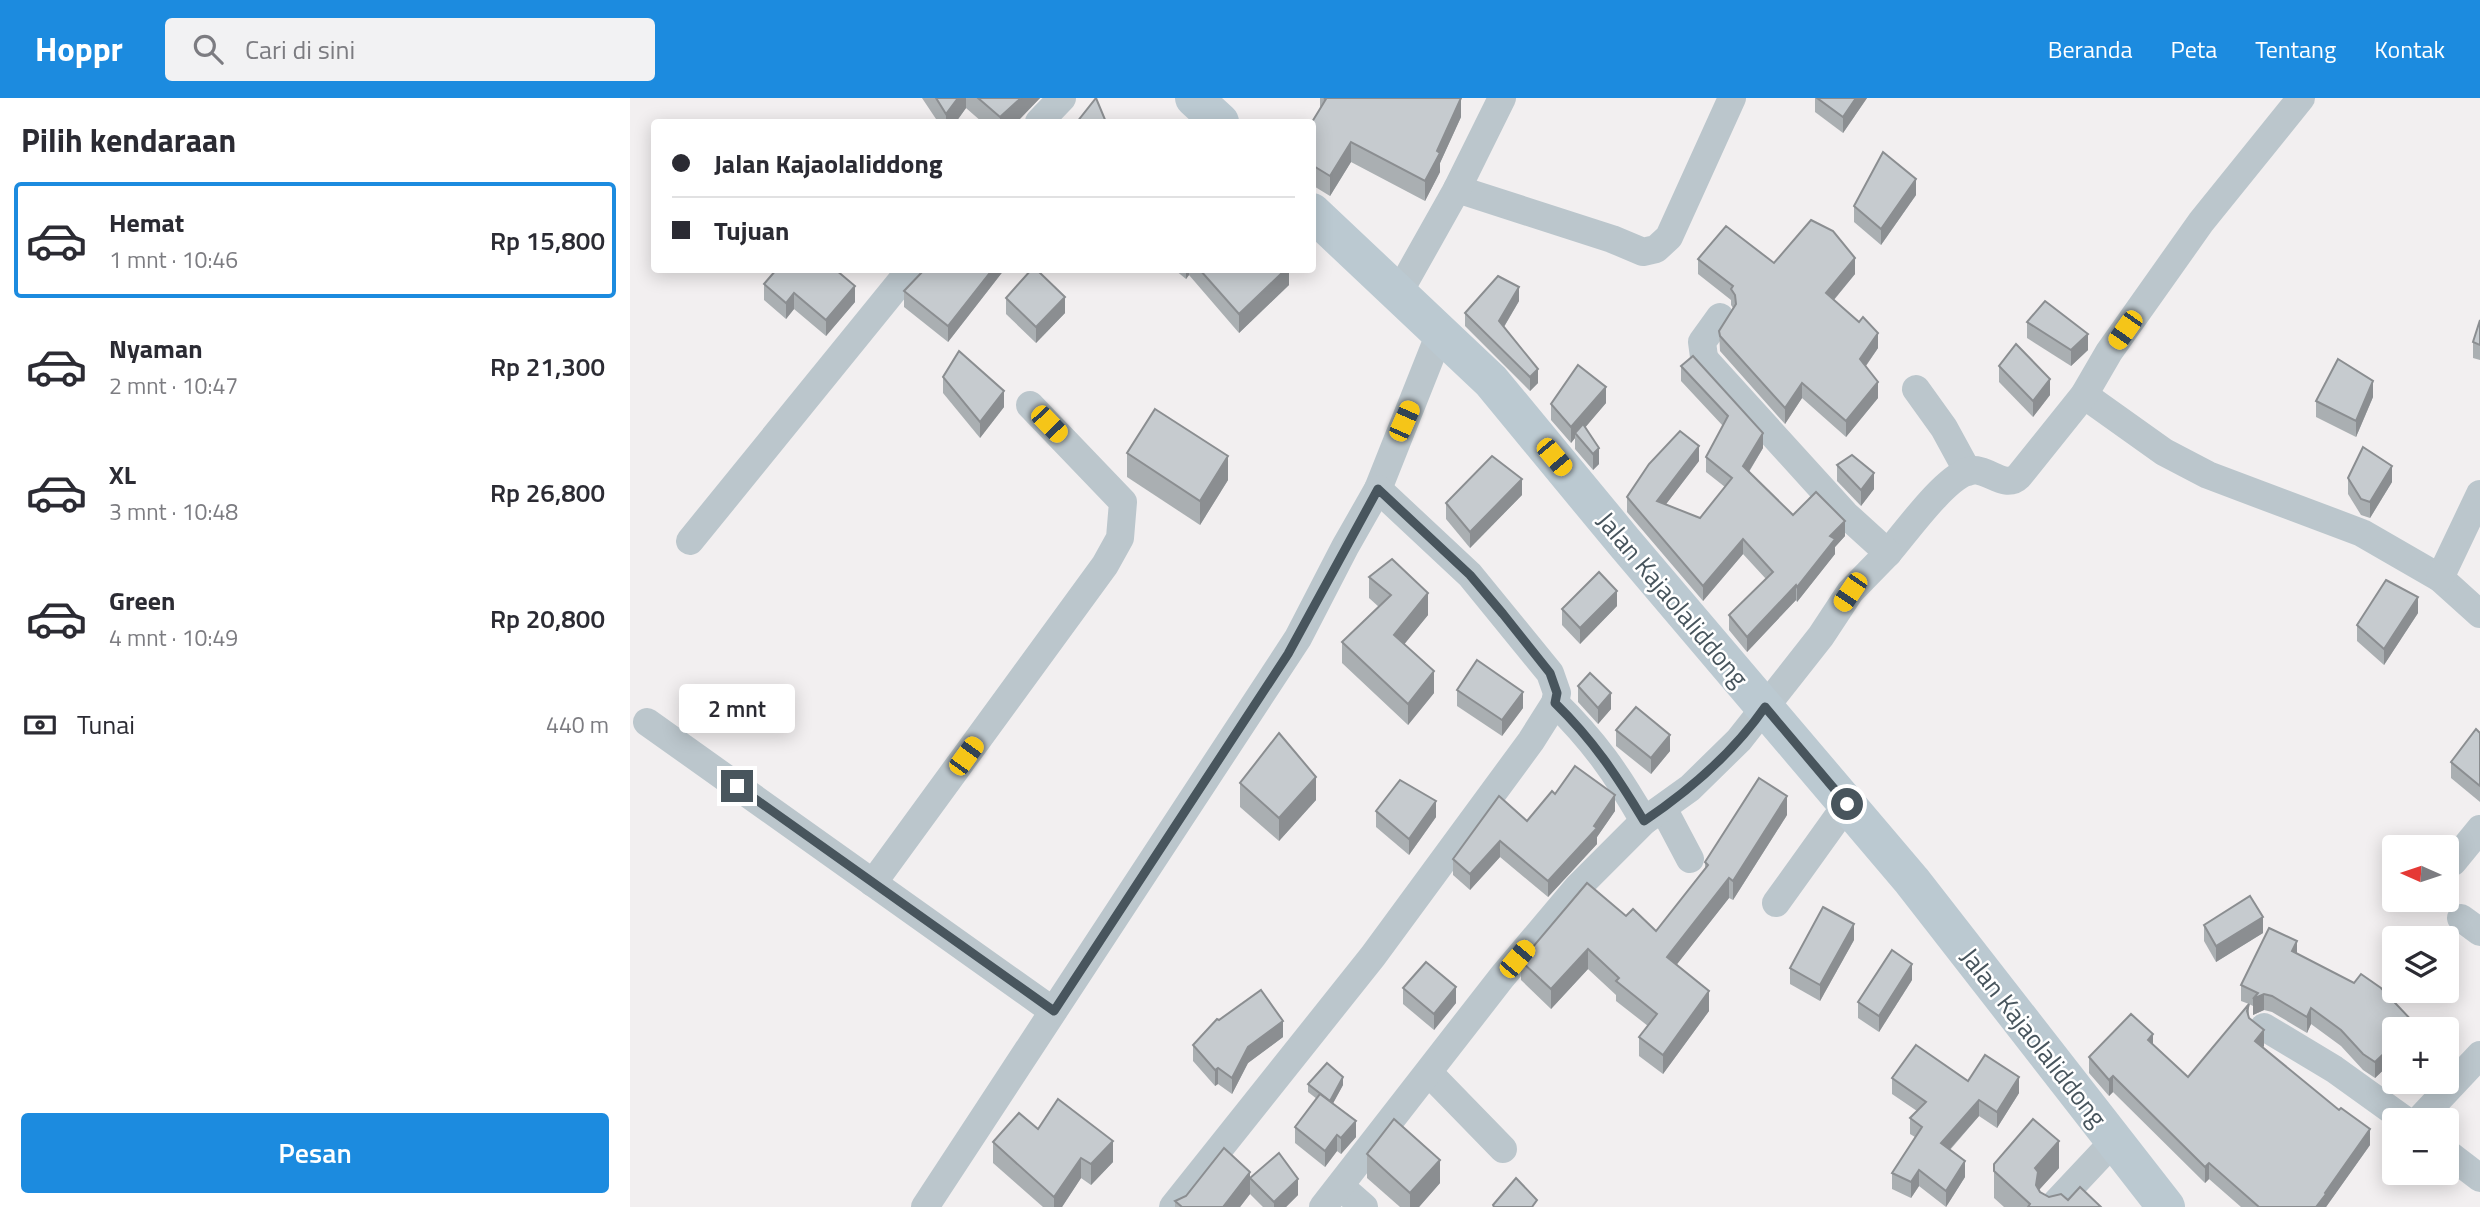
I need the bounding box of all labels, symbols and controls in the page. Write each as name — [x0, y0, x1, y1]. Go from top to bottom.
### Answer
search box — [165, 18, 655, 81]
text: Hoppr — [35, 24, 123, 74]
icon: search — [189, 30, 227, 68]
text: Cari di sini — [245, 30, 355, 69]
text: Beranda — [2048, 31, 2133, 67]
text: Peta — [2171, 31, 2217, 67]
text: Tentang — [2255, 31, 2336, 67]
text: Kontak — [2374, 31, 2445, 67]
text: Pilih kendaraan — [21, 116, 236, 164]
text: Jalan Kajaolaliddong — [714, 144, 943, 183]
text: Hemat — [109, 203, 184, 242]
icon: car — [25, 209, 88, 272]
text: Tujuan — [714, 211, 789, 250]
text: Rp 15,800 — [490, 221, 605, 260]
text: 1 mnt · 10:46 — [109, 242, 238, 277]
car — [2105, 307, 2146, 353]
text: Nyaman — [109, 329, 203, 368]
icon: car — [25, 335, 88, 398]
text: Rp 21,300 — [490, 347, 605, 386]
text: 2 mnt · 10:47 — [109, 368, 238, 403]
car — [1386, 398, 1423, 444]
car — [1027, 402, 1072, 446]
car — [1533, 434, 1576, 480]
text: XL — [109, 455, 136, 494]
icon: car — [25, 461, 88, 524]
text: Rp 26,800 — [490, 473, 605, 512]
text: 3 mnt · 10:48 — [109, 494, 238, 529]
street label: Jalan Kajaolaliddong — [1588, 503, 1758, 695]
car — [1830, 569, 1871, 615]
text: Green — [109, 581, 175, 620]
icon: car — [25, 587, 88, 650]
text: Rp 20,800 — [490, 599, 605, 638]
text: 4 mnt · 10:49 — [109, 620, 238, 655]
callout: 2 mnt — [679, 684, 795, 734]
text: 2 mnt — [708, 691, 766, 726]
text: Tunai — [77, 705, 135, 744]
icon: cash — [21, 706, 59, 744]
text: 440 m — [546, 707, 609, 742]
car — [946, 733, 987, 779]
route end — [721, 770, 753, 802]
route start — [1831, 788, 1863, 820]
north arrow — [2382, 835, 2459, 912]
map controls — [2382, 835, 2459, 1185]
button: layers — [2382, 926, 2459, 1003]
car — [1496, 936, 1539, 982]
street label: Jalan Kajaolaliddong — [1951, 939, 2117, 1135]
button: + — [2382, 1017, 2459, 1094]
button: − — [2382, 1108, 2459, 1185]
button: Pesan — [21, 1113, 609, 1193]

